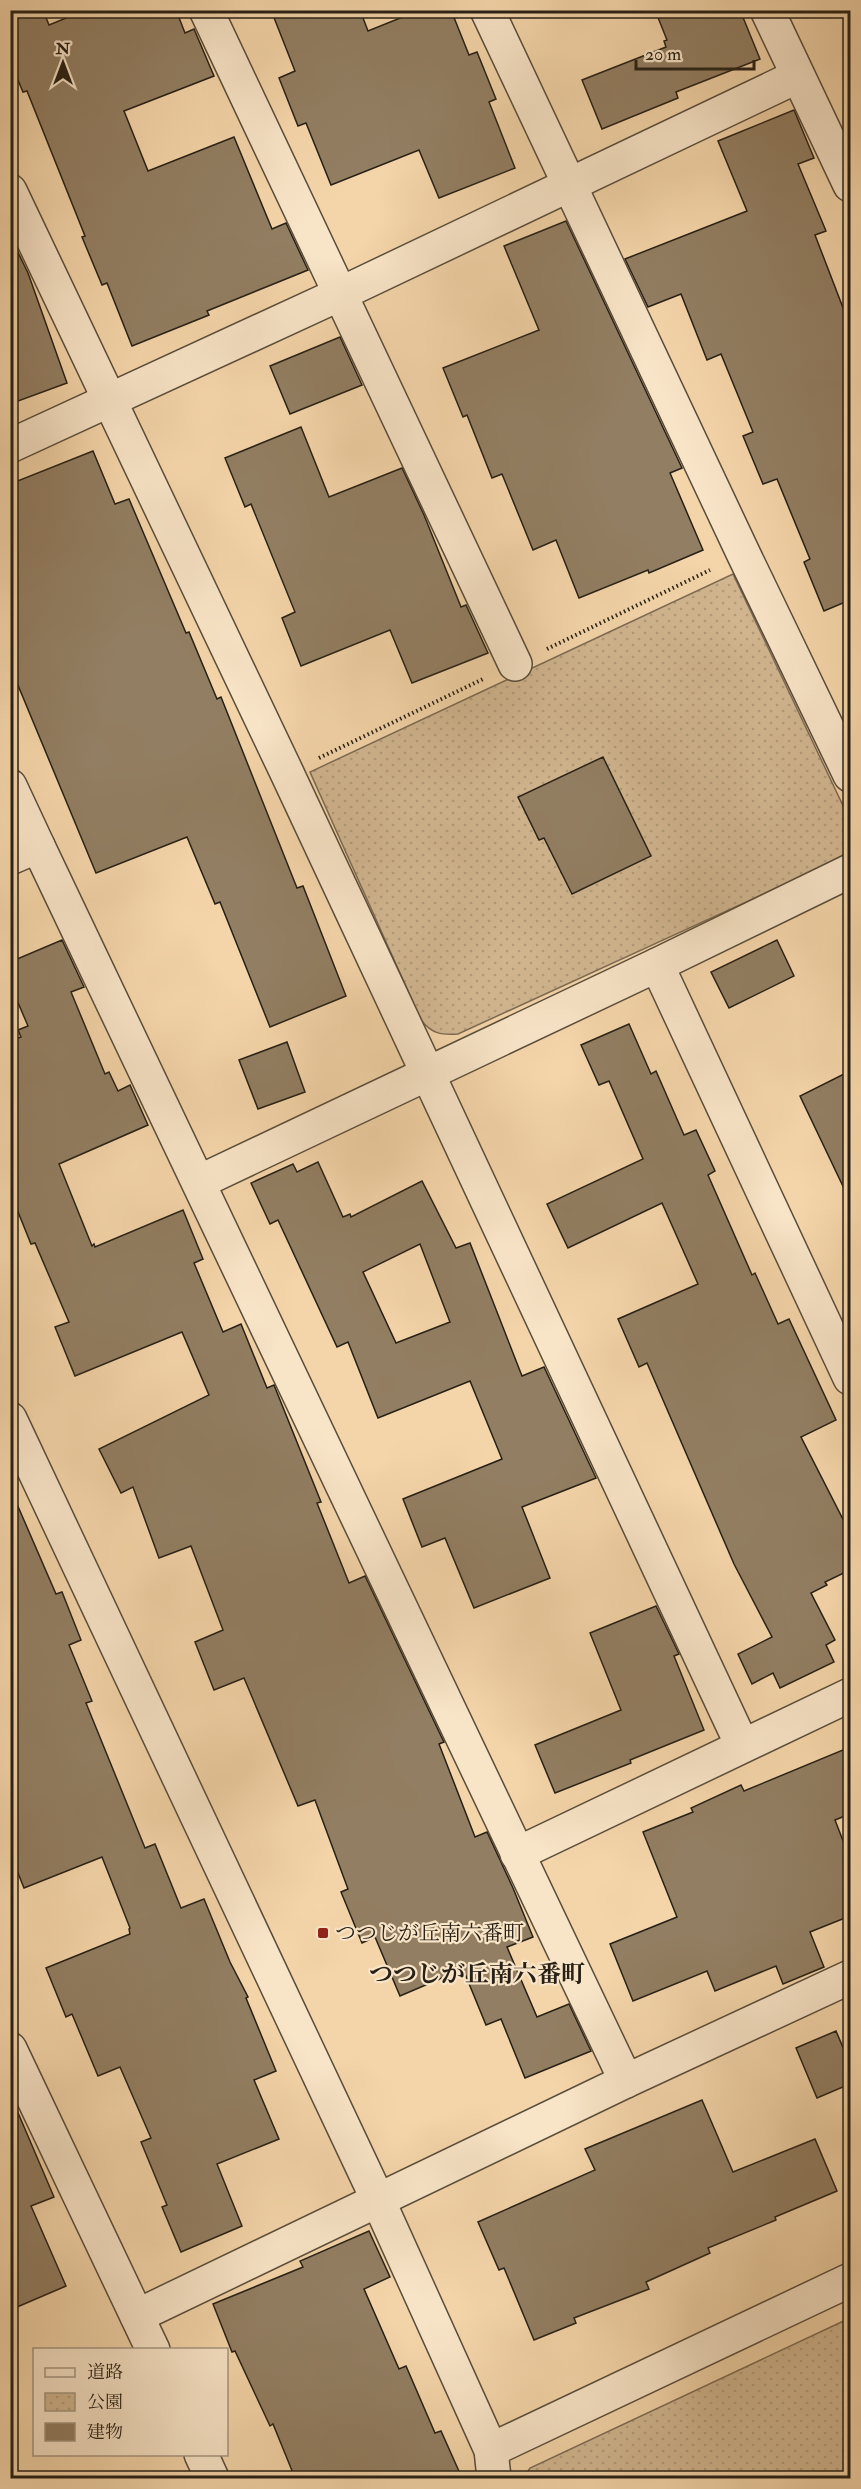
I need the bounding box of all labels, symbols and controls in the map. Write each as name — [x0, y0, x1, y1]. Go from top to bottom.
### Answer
north arrow — [33, 33, 93, 93]
scale bar — [636, 33, 754, 71]
text: N — [55, 39, 71, 59]
text: 20 m — [645, 43, 681, 66]
place label: つつじが丘南六番町 — [335, 1920, 524, 1947]
marker: つつじが丘南六番町 — [316, 1926, 330, 1940]
district label: つつじが丘南六番町 — [369, 1959, 585, 1990]
legend — [33, 2348, 228, 2456]
text: 道路 — [87, 2361, 123, 2384]
text: 公園 — [87, 2391, 123, 2414]
text: 建物 — [87, 2421, 123, 2444]

